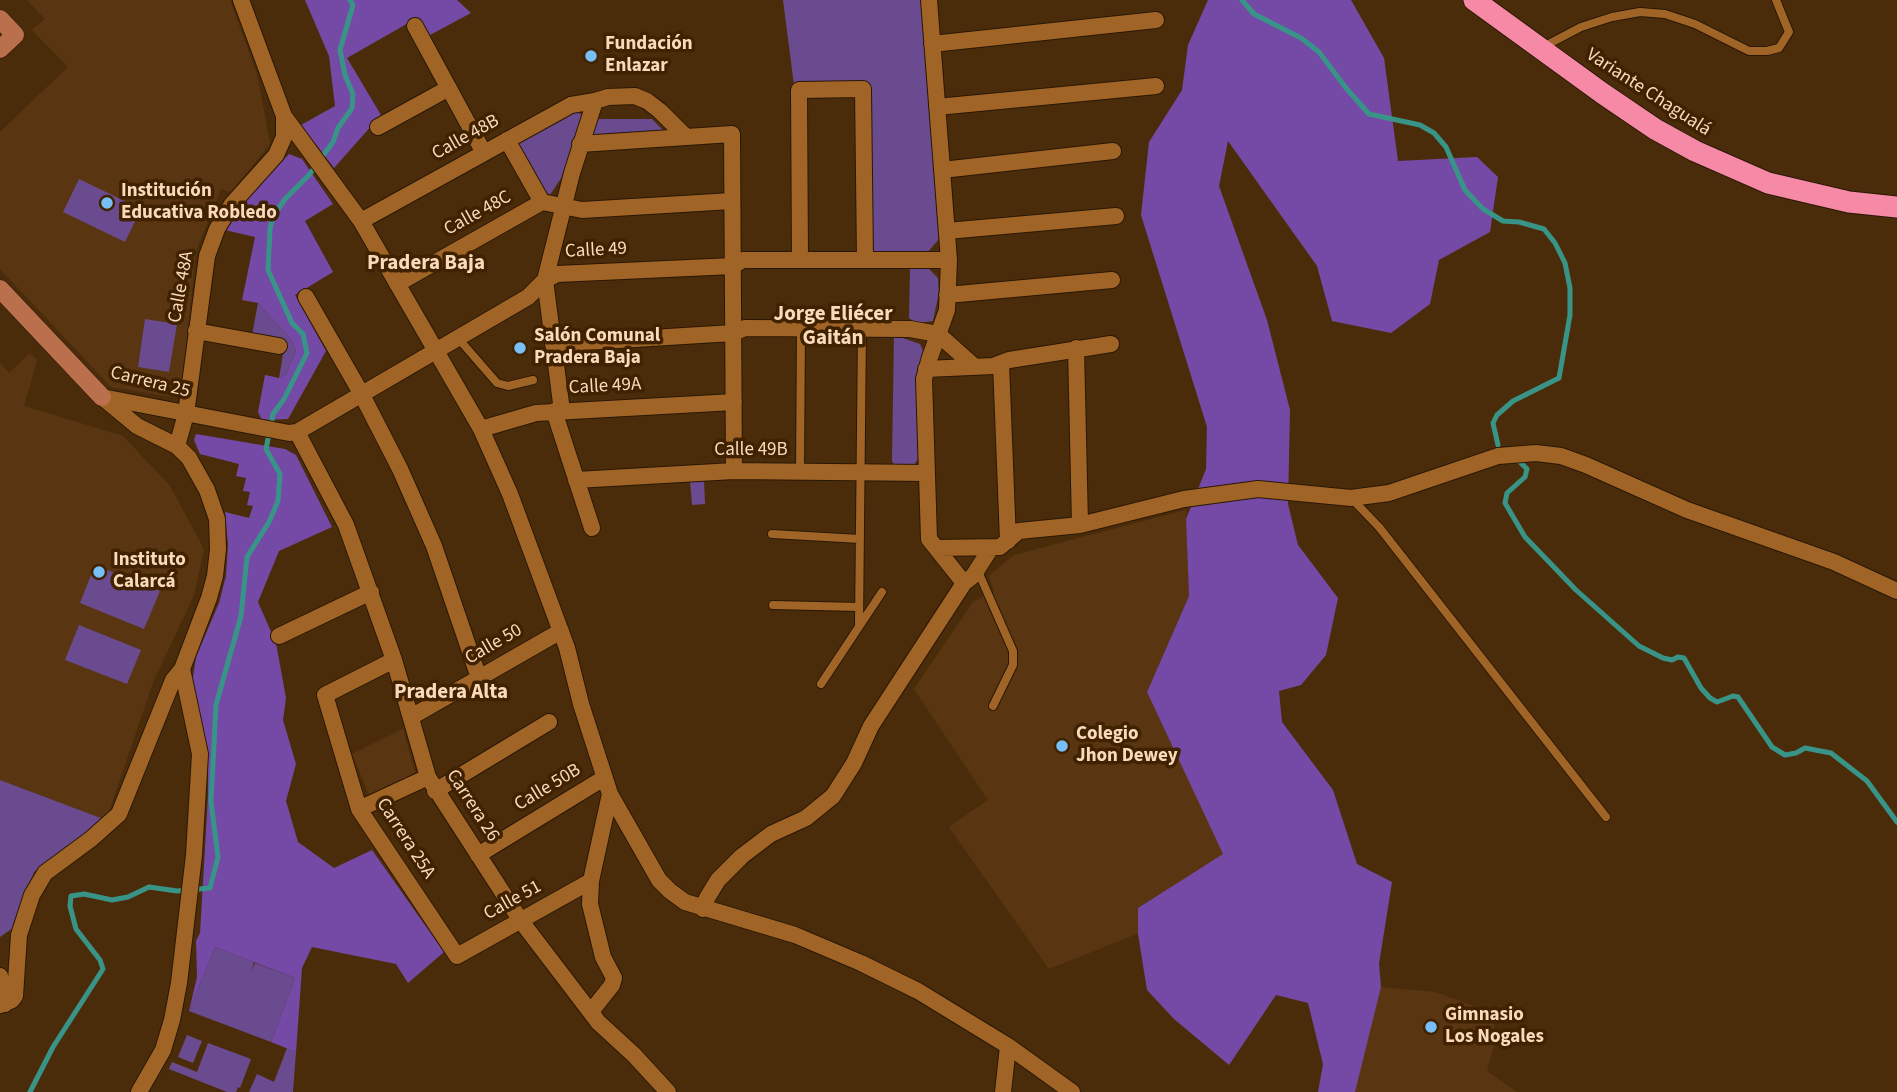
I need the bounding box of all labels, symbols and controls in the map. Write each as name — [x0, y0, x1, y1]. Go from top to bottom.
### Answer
place label: Fundación Enlazar — [605, 34, 693, 78]
street label: Variante Chagualá — [1581, 44, 1715, 142]
marker: Fundación Enlazar — [583, 48, 599, 64]
street label: Calle 48B — [428, 110, 504, 166]
place label: Institución Educativa Robledo — [121, 181, 277, 225]
street label: Calle 48C — [441, 186, 515, 242]
marker: Institución Educativa Robledo — [99, 195, 115, 211]
street label: Calle 49 — [564, 238, 628, 264]
street label: Calle 48A — [164, 249, 200, 325]
district label: Pradera Baja — [367, 251, 485, 277]
district label: Jorge Eliécer Gaitán — [773, 302, 893, 352]
place label: Salón Comunal Pradera Baja — [534, 326, 660, 370]
marker: Salón Comunal Pradera Baja — [512, 340, 528, 356]
street label: Carrera 25 — [108, 362, 192, 404]
street label: Calle 49A — [568, 374, 642, 400]
street label: Calle 49B — [714, 440, 788, 462]
place label: Instituto Calarcá — [113, 550, 186, 594]
marker: Instituto Calarcá — [91, 564, 107, 580]
street label: Calle 50 — [461, 620, 527, 670]
district label: Pradera Alta — [394, 680, 508, 706]
place label: Colegio Jhon Dewey — [1076, 724, 1178, 768]
marker: Colegio Jhon Dewey — [1054, 738, 1070, 754]
street label: Calle 50B — [511, 759, 585, 817]
street label: Carrera 26 — [440, 766, 504, 846]
street label: Carrera 25A — [371, 794, 439, 884]
street label: Calle 51 — [480, 876, 546, 926]
place label: Gimnasio Los Nogales — [1445, 1005, 1544, 1049]
marker: Gimnasio Los Nogales — [1423, 1019, 1439, 1035]

